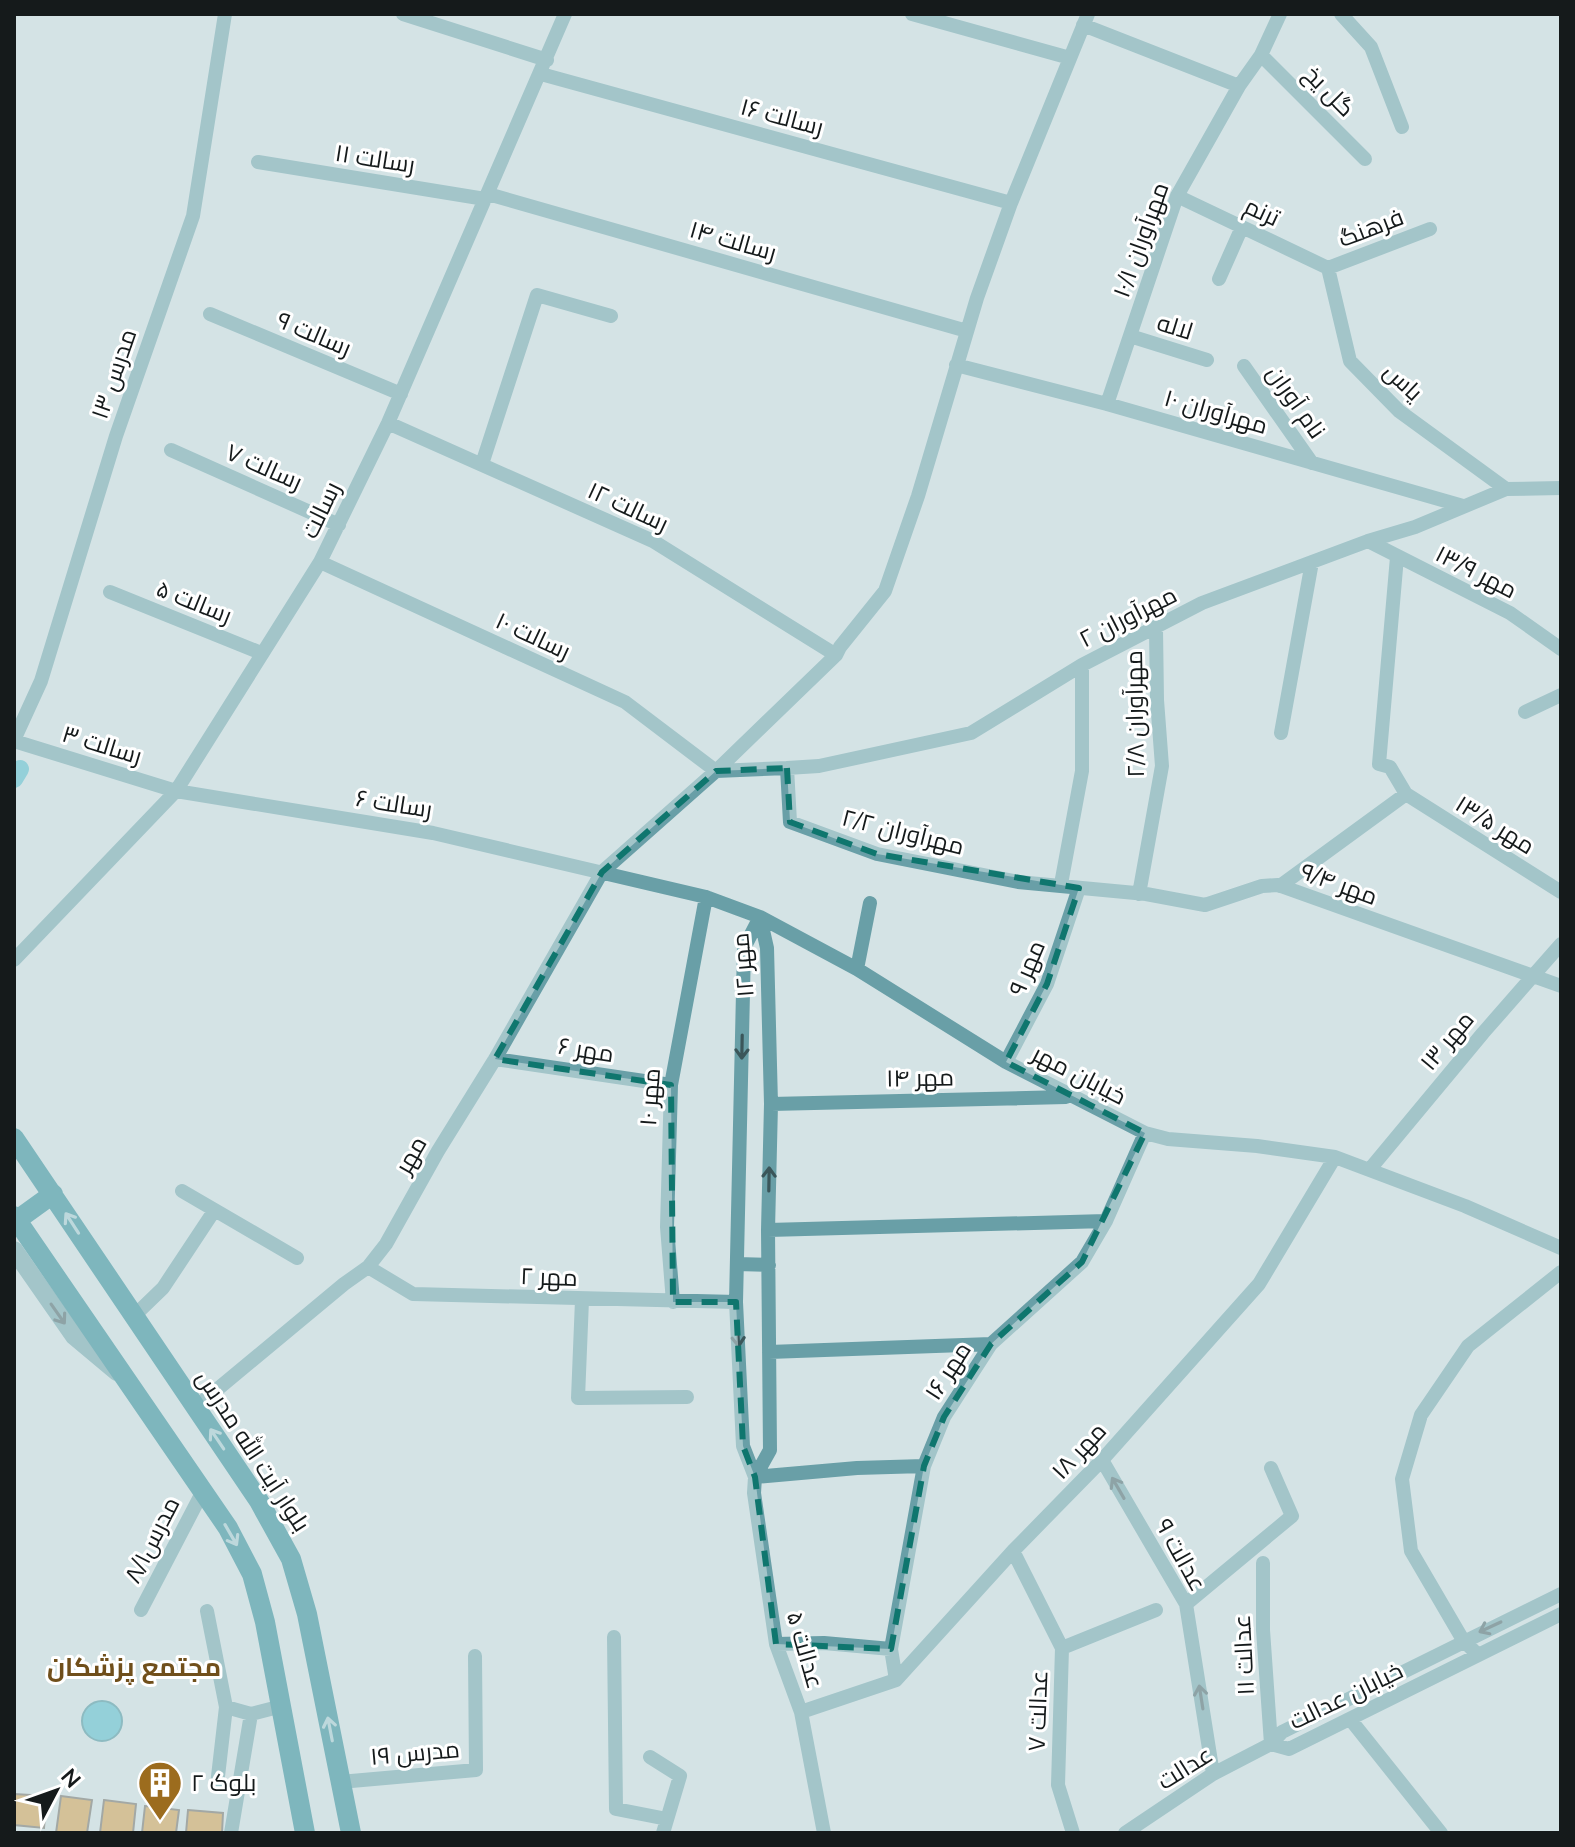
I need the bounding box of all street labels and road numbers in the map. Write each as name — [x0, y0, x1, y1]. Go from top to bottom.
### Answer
street label: گل یخ — [1296, 58, 1362, 124]
street label: رسالت ۱۶ — [737, 91, 827, 143]
street label: رسالت ۱۱ — [333, 137, 417, 181]
street label: مهرآوران ۱۰/۱ — [1105, 178, 1177, 302]
street label: ترنم — [1239, 190, 1286, 234]
street label: فرهنگ — [1334, 201, 1408, 255]
street label: رسالت ۱۴ — [686, 213, 780, 269]
street label: رسالت ۹ — [272, 304, 356, 364]
street label: لاله — [1153, 306, 1197, 348]
street label: مدرس ۱۳ — [84, 325, 144, 423]
street label: یاس — [1377, 356, 1430, 409]
street label: نام آوران — [1259, 359, 1333, 445]
street label: مهرآوران ۱۰ — [1160, 382, 1272, 442]
street label: رسالت ۷ — [221, 436, 307, 498]
street label: رسالت ۱۲ — [582, 474, 674, 540]
street label: رسالت — [294, 476, 348, 544]
street label: مهر ۱۳/۹ — [1430, 538, 1522, 606]
street label: رسالت ۵ — [152, 572, 236, 632]
street label: مهرآوران ۲ — [1074, 579, 1182, 655]
street label: رسالت ۱۰ — [490, 605, 576, 667]
street label: مهرآوران ۲/۸ — [1118, 650, 1152, 778]
street label: رسالت ۳ — [58, 718, 146, 772]
street label: رسالت ۶ — [353, 782, 435, 826]
street label: مهر ۱۳/۵ — [1449, 788, 1541, 862]
street label: مهرآوران ۲/۲ — [838, 801, 968, 863]
street label: مهر ۹/۴ — [1296, 855, 1382, 913]
street label: مهر ۱۲ — [724, 931, 762, 999]
street label: مهر ۹ — [1001, 935, 1053, 1001]
street label: مهر ۱۳ — [1413, 1005, 1481, 1077]
street label: مهر ۶ — [556, 1030, 616, 1070]
street label: خیابان مهر — [1025, 1037, 1132, 1112]
street label: مهر ۱۴ — [886, 1061, 954, 1095]
street label: مهر ۱۰ — [632, 1067, 668, 1127]
street label: مهر — [387, 1130, 434, 1181]
street label: مهر ۲ — [520, 1260, 578, 1294]
street label: مهر ۱۶ — [917, 1336, 979, 1406]
street label: بلوار آیت الله مدرس — [189, 1364, 317, 1538]
street label: مهر ۱۸ — [1044, 1416, 1114, 1486]
street label: مدرس۸/۱ — [117, 1491, 187, 1589]
street label: عدالت ۹ — [1148, 1513, 1214, 1597]
street label: عدالت ۵ — [779, 1608, 831, 1692]
street label: عدالت ۱۱ — [1226, 1614, 1262, 1696]
street label: خیابان عدالت — [1284, 1655, 1408, 1737]
street label: عدالت ۷ — [1021, 1670, 1055, 1752]
street label: مدرس ۱۹ — [369, 1733, 461, 1773]
street label: عدالت — [1151, 1739, 1219, 1797]

